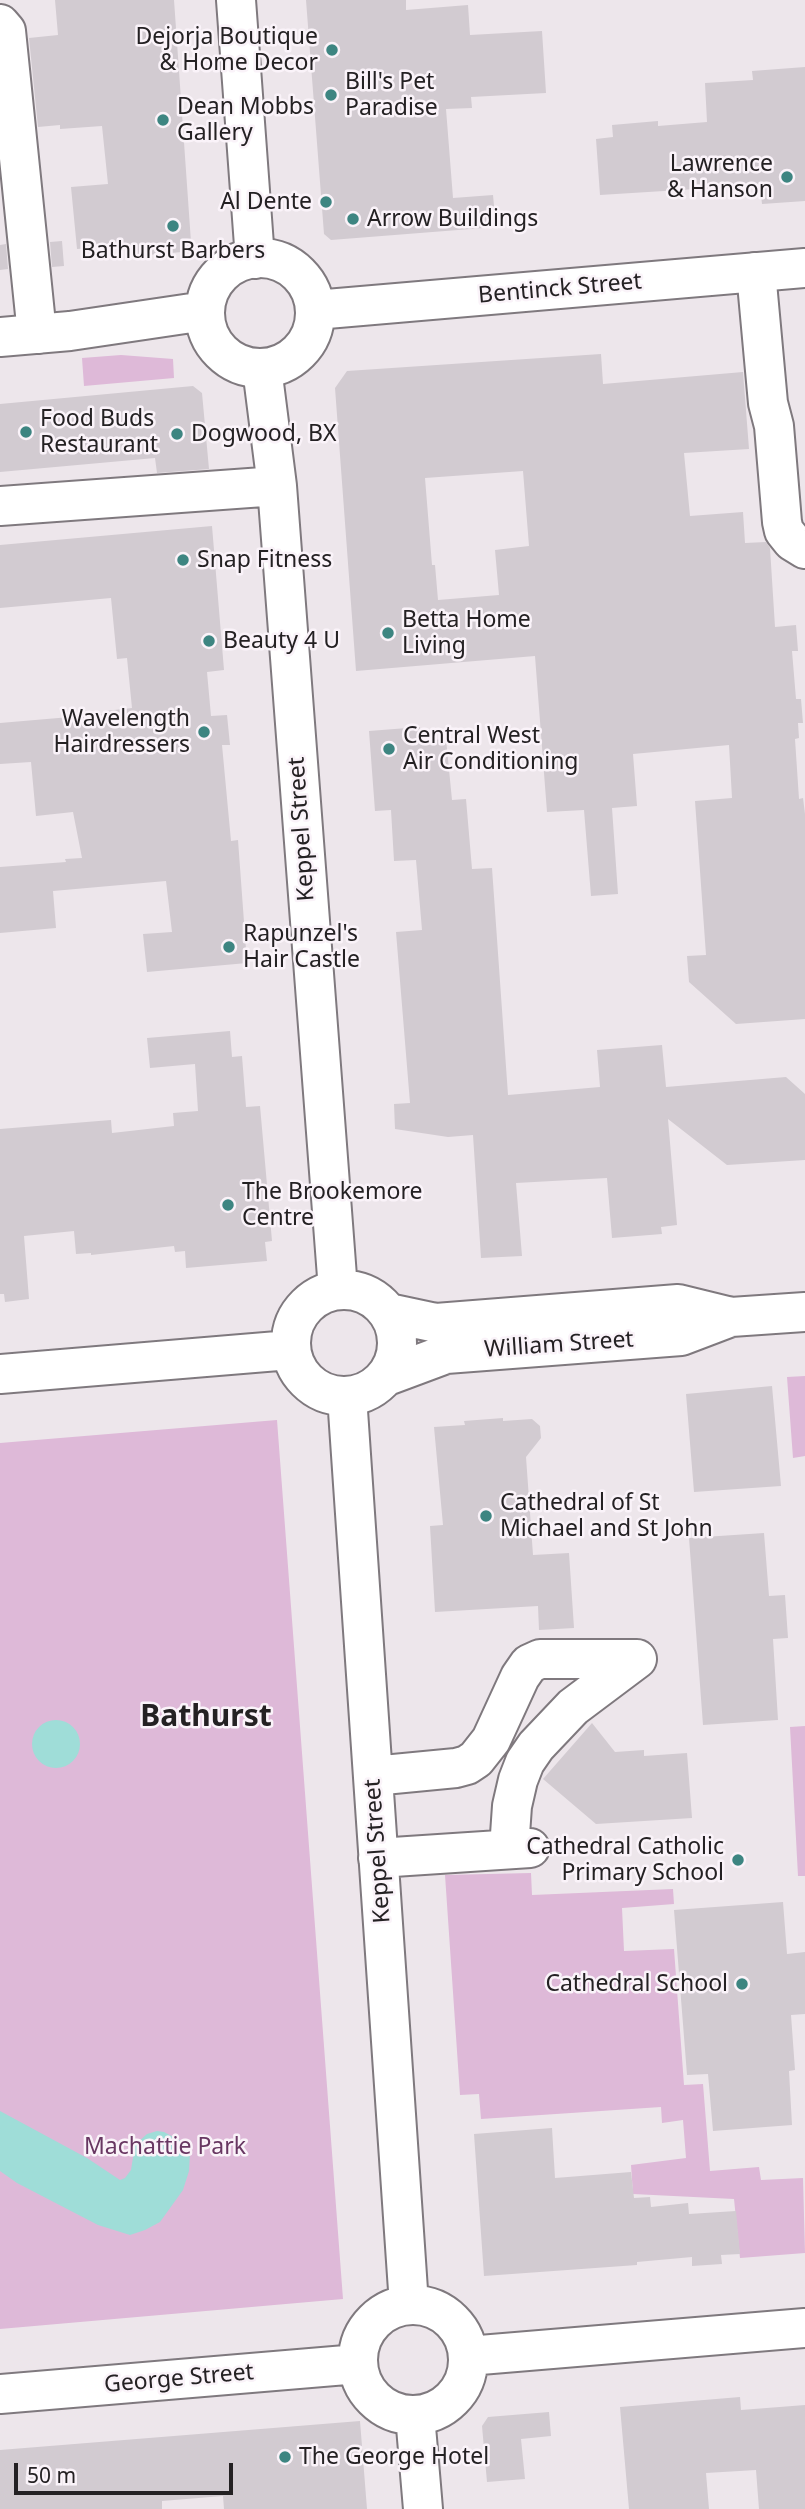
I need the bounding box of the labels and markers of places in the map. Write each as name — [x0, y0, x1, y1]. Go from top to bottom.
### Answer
place label: Dejorja Boutique & Home Decor — [135, 23, 318, 77]
marker: Dejorja Boutique & Home Decor — [324, 42, 340, 58]
place label: Bill's Pet Paradise — [345, 68, 438, 122]
marker: Bill's Pet Paradise — [323, 87, 339, 103]
place label: Dean Mobbs Gallery — [177, 93, 314, 147]
marker: Dean Mobbs Gallery — [155, 112, 171, 128]
place label: Lawrence & Hanson — [667, 150, 773, 204]
marker: Lawrence & Hanson — [779, 169, 795, 185]
place label: Al Dente — [220, 188, 312, 216]
marker: Al Dente — [318, 194, 334, 210]
place label: Arrow Buildings — [367, 205, 538, 233]
marker: Arrow Buildings — [345, 211, 361, 227]
marker: Bathurst Barbers — [165, 218, 181, 234]
place label: Bathurst Barbers — [81, 237, 265, 265]
place label: Food Buds Restaurant — [40, 405, 158, 459]
place label: Dogwood, BX — [191, 420, 336, 448]
marker: Food Buds Restaurant — [18, 424, 34, 440]
marker: Dogwood, BX — [169, 426, 185, 442]
place label: Snap Fitness — [197, 546, 332, 574]
marker: Snap Fitness — [175, 552, 191, 568]
place label: Betta Home Living — [402, 606, 531, 660]
marker: Betta Home Living — [380, 625, 396, 641]
place label: Beauty 4 U — [223, 627, 340, 655]
marker: Beauty 4 U — [201, 633, 217, 649]
place label: Wavelength Hairdressers — [53, 705, 190, 759]
place label: Central West Air Conditioning — [403, 722, 579, 776]
marker: Wavelength Hairdressers — [196, 724, 212, 740]
marker: Central West Air Conditioning — [381, 741, 397, 757]
place label: Rapunzel's Hair Castle — [243, 920, 360, 974]
marker: Rapunzel's Hair Castle — [221, 939, 237, 955]
place label: The Brookemore Centre — [242, 1178, 422, 1232]
marker: The Brookemore Centre — [220, 1197, 236, 1213]
place label: Cathedral of St Michael and St John — [500, 1489, 713, 1543]
marker: Cathedral of St Michael and St John — [478, 1508, 494, 1524]
place label: Cathedral Catholic Primary School — [526, 1833, 724, 1887]
marker: Cathedral Catholic Primary School — [730, 1852, 746, 1868]
place label: Cathedral School — [545, 1970, 728, 1998]
marker: Cathedral School — [734, 1976, 750, 1992]
place label: The George Hotel — [299, 2443, 489, 2471]
marker: The George Hotel — [277, 2449, 293, 2465]

